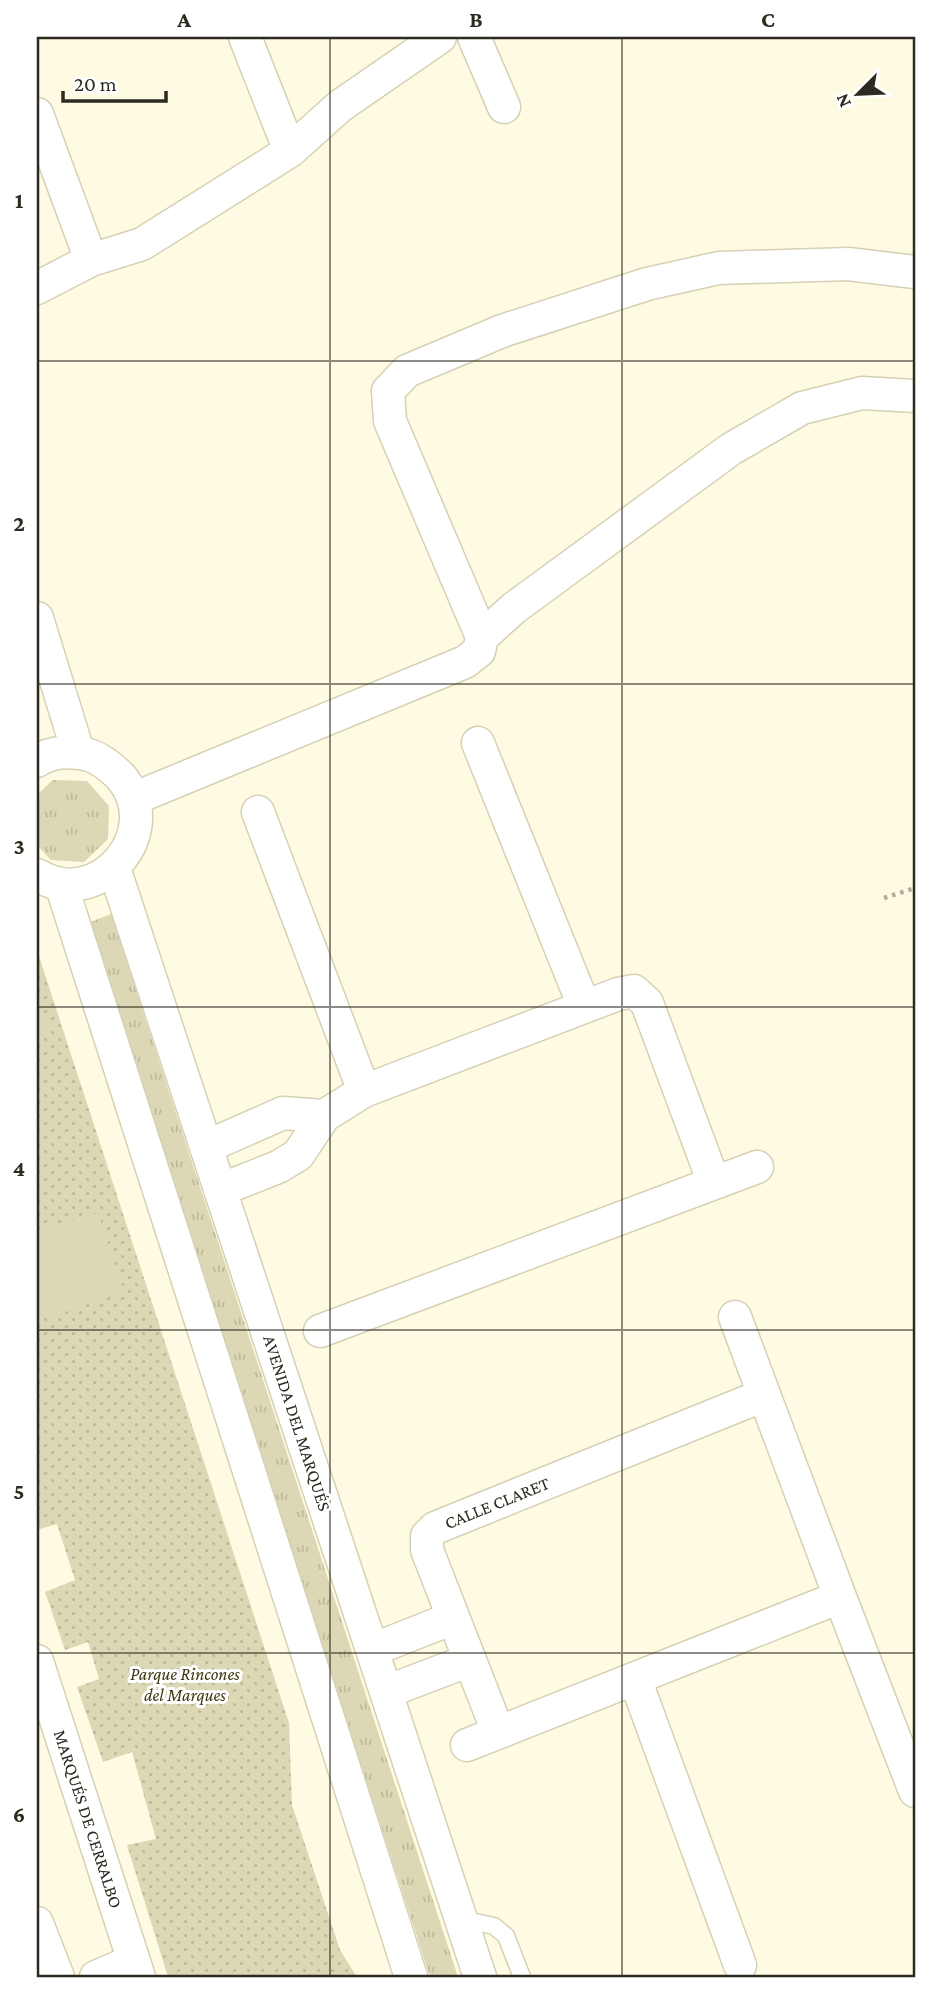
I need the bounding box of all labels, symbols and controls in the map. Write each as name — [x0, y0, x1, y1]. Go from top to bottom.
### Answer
text: A — [176, 6, 191, 32]
text: B — [469, 6, 483, 32]
text: C — [761, 6, 775, 32]
scale bar — [63, 60, 166, 104]
north arrow — [822, 60, 892, 130]
text: 20 m — [74, 72, 117, 96]
text: N — [831, 90, 855, 111]
text: 1 — [15, 187, 24, 213]
text: 2 — [13, 510, 25, 536]
text: 3 — [13, 833, 25, 859]
text: 4 — [13, 1155, 25, 1181]
street label: AVENIDA DEL MARQUÉS — [259, 1333, 335, 1513]
street label: CALLE CLARET — [442, 1473, 552, 1533]
text: 5 — [13, 1478, 25, 1504]
park label: Parque Rincones del Marques — [130, 1664, 240, 1705]
street label: MARQUÉS DE CERRALBO — [50, 1727, 126, 1911]
text: 6 — [13, 1801, 25, 1827]

